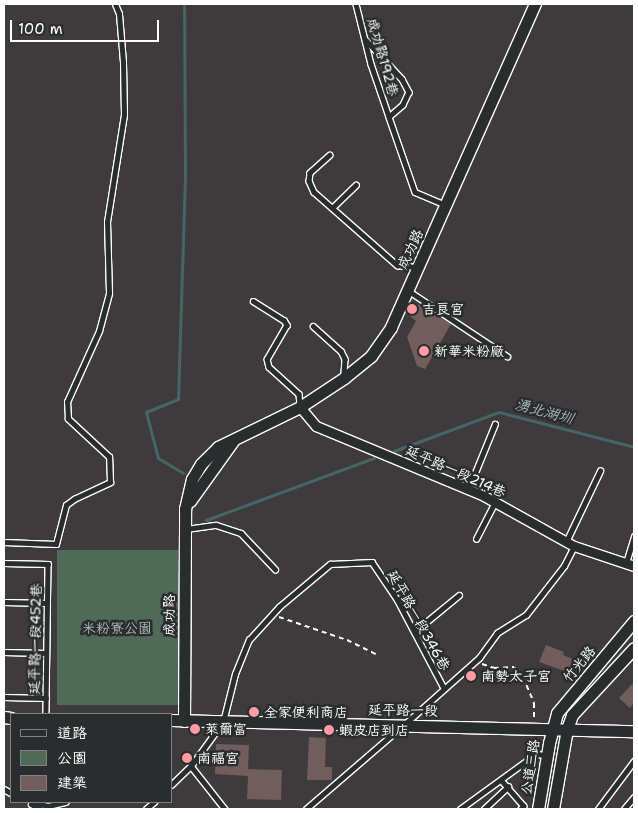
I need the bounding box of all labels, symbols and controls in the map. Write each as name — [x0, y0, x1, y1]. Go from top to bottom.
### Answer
scale bar — [12, 10, 161, 42]
street label: 成功路192巷 — [364, 16, 402, 98]
text: 100 m — [18, 19, 63, 39]
street label: 成功路 — [394, 226, 426, 272]
place label: 吉良宮 — [422, 301, 464, 317]
marker: 吉良宮 — [406, 303, 418, 315]
place label: 新華米粉廠 — [434, 343, 504, 359]
marker: 新華米粉廠 — [418, 345, 430, 357]
water label: 湧北湖圳 — [513, 396, 575, 428]
street label: 延平路一段214巷 — [403, 441, 509, 501]
street label: 延平路一段346巷 — [384, 567, 454, 673]
street label: 延平路一段452巷 — [26, 583, 44, 695]
street label: 成功路 — [161, 594, 177, 636]
park label: 米粉寮公園 — [82, 620, 152, 636]
street label: 竹光路 — [559, 643, 599, 685]
place label: 南勢太子宮 — [481, 668, 551, 684]
marker: 南勢太子宮 — [465, 670, 477, 682]
street label: 延平路一段 — [368, 701, 438, 719]
place label: 全家便利商店 — [264, 704, 348, 720]
marker: 全家便利商店 — [248, 706, 260, 718]
legend — [10, 713, 172, 803]
place label: 萊爾富 — [205, 721, 247, 737]
place label: 蝦皮店到店 — [339, 722, 409, 738]
text: 道路 — [57, 723, 87, 743]
marker: 萊爾富 — [189, 723, 201, 735]
marker: 蝦皮店到店 — [323, 724, 335, 736]
street label: 公道三路 — [517, 738, 543, 796]
text: 公園 — [57, 748, 87, 768]
place label: 南福宮 — [197, 750, 239, 766]
marker: 南福宮 — [181, 752, 193, 764]
text: 建築 — [57, 773, 87, 793]

